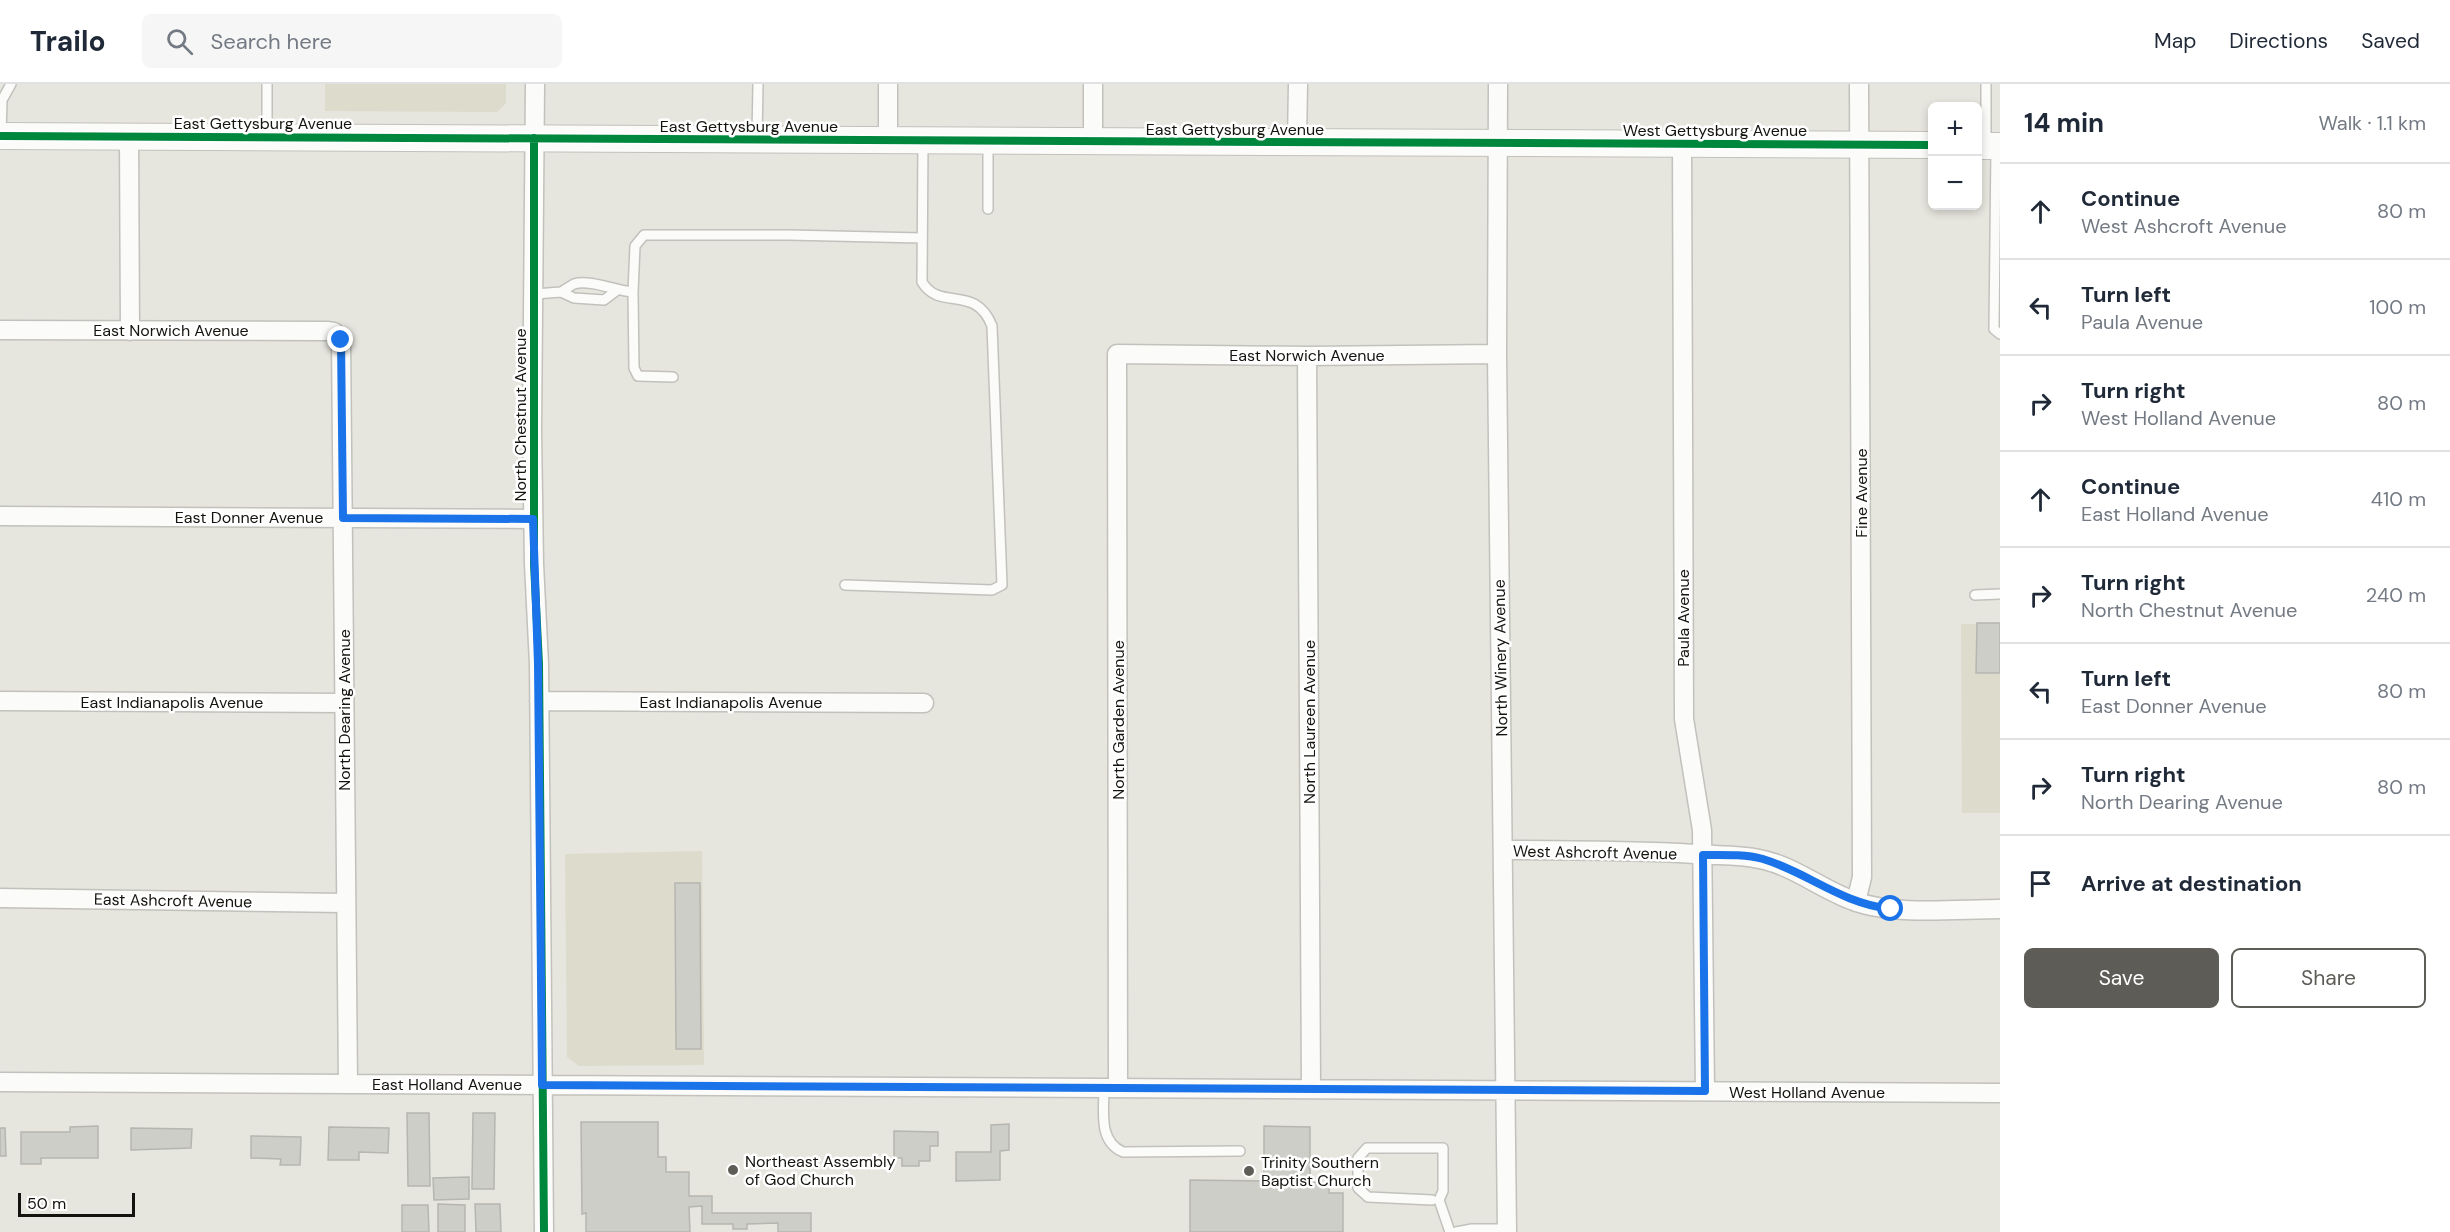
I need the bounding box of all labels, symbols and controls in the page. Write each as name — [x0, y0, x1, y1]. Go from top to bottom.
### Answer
search box — [142, 14, 562, 68]
text: Trailo — [30, 23, 106, 60]
icon: search — [163, 25, 196, 58]
text: Search here — [211, 27, 332, 56]
text: Map — [2154, 27, 2196, 55]
text: Directions — [2229, 27, 2328, 55]
text: Saved — [2361, 27, 2420, 55]
map controls — [1928, 102, 1982, 210]
button: + — [1928, 102, 1982, 156]
text: 14 min — [2024, 106, 2104, 140]
text: Walk · 1.1 km — [2318, 110, 2426, 136]
street label: East Gettysburg Avenue — [174, 113, 352, 134]
street label: East Gettysburg Avenue — [660, 116, 838, 137]
street label: East Gettysburg Avenue — [1146, 119, 1324, 140]
street label: West Gettysburg Avenue — [1623, 120, 1807, 141]
button: − — [1928, 156, 1982, 210]
text: Continue — [2081, 184, 2180, 213]
icon: ahead — [2024, 195, 2057, 228]
text: 80 m — [2377, 198, 2426, 224]
text: West Ashcroft Avenue — [2081, 213, 2287, 239]
text: Turn left — [2081, 280, 2171, 309]
icon: left — [2024, 291, 2057, 324]
text: 100 m — [2369, 294, 2426, 320]
text: Paula Avenue — [2081, 309, 2203, 335]
street label: East Norwich Avenue — [93, 320, 249, 341]
route end — [327, 326, 353, 352]
street label: North Chestnut Avenue — [510, 328, 531, 502]
street label: East Norwich Avenue — [1229, 345, 1385, 366]
text: Turn right — [2081, 376, 2186, 405]
icon: right — [2024, 387, 2057, 420]
text: 80 m — [2377, 390, 2426, 416]
text: West Holland Avenue — [2081, 405, 2276, 431]
street label: Fine Avenue — [1851, 448, 1872, 538]
text: Continue — [2081, 472, 2180, 501]
icon: ahead — [2024, 483, 2057, 516]
text: 410 m — [2371, 486, 2426, 512]
text: East Holland Avenue — [2081, 501, 2269, 527]
street label: East Donner Avenue — [175, 507, 323, 528]
text: Turn right — [2081, 568, 2186, 597]
street label: Paula Avenue — [1673, 569, 1694, 667]
street label: North Winery Avenue — [1489, 579, 1512, 737]
icon: right — [2024, 579, 2057, 612]
text: 240 m — [2366, 582, 2426, 608]
text: North Chestnut Avenue — [2081, 597, 2297, 623]
street label: North Dearing Avenue — [334, 629, 355, 791]
street label: North Garden Avenue — [1108, 640, 1129, 800]
street label: North Laureen Avenue — [1299, 640, 1320, 804]
text: Turn left — [2081, 664, 2171, 693]
icon: left — [2024, 675, 2057, 708]
text: 80 m — [2377, 678, 2426, 704]
street label: East Indianapolis Avenue — [81, 692, 263, 713]
street label: East Indianapolis Avenue — [640, 692, 822, 713]
text: East Donner Avenue — [2081, 693, 2267, 719]
text: Turn right — [2081, 760, 2186, 789]
icon: right — [2024, 771, 2057, 804]
text: 80 m — [2377, 774, 2426, 800]
text: North Dearing Avenue — [2081, 789, 2283, 815]
street label: West Ashcroft Avenue — [1513, 841, 1677, 864]
icon: arrive — [2024, 867, 2057, 900]
text: Arrive at destination — [2081, 869, 2302, 898]
street label: East Ashcroft Avenue — [94, 889, 252, 912]
route start — [1877, 895, 1903, 921]
button: Save — [2024, 948, 2219, 1008]
button: Share — [2231, 948, 2426, 1008]
street label: East Holland Avenue — [372, 1074, 522, 1095]
street label: West Holland Avenue — [1729, 1082, 1885, 1103]
place label: Northeast Assembly of God Church — [745, 1151, 896, 1190]
place label: Trinity Southern Baptist Church — [1261, 1152, 1379, 1191]
marker: Northeast Assembly of God Church — [726, 1163, 740, 1177]
marker: Trinity Southern Baptist Church — [1242, 1164, 1256, 1178]
scale bar — [18, 1190, 135, 1218]
text: 50 m — [27, 1193, 66, 1214]

